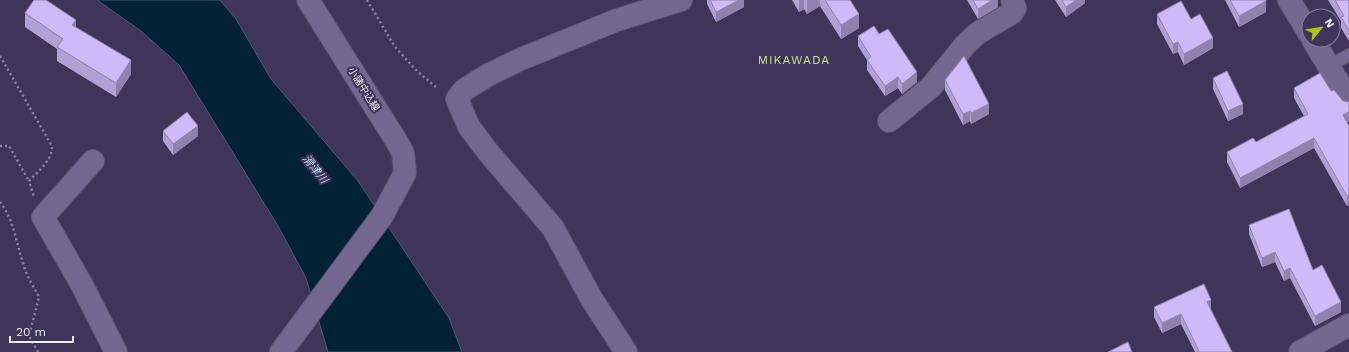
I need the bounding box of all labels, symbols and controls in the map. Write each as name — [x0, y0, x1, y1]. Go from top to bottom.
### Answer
north arrow — [1301, 8, 1341, 48]
text: N — [1322, 16, 1337, 30]
district label: MIKAWADA — [758, 53, 830, 67]
street label: 小諸中込線 — [346, 65, 382, 113]
water label: 滑津川 — [300, 152, 331, 187]
scale bar — [10, 318, 73, 344]
text: 20 m — [16, 325, 46, 339]

